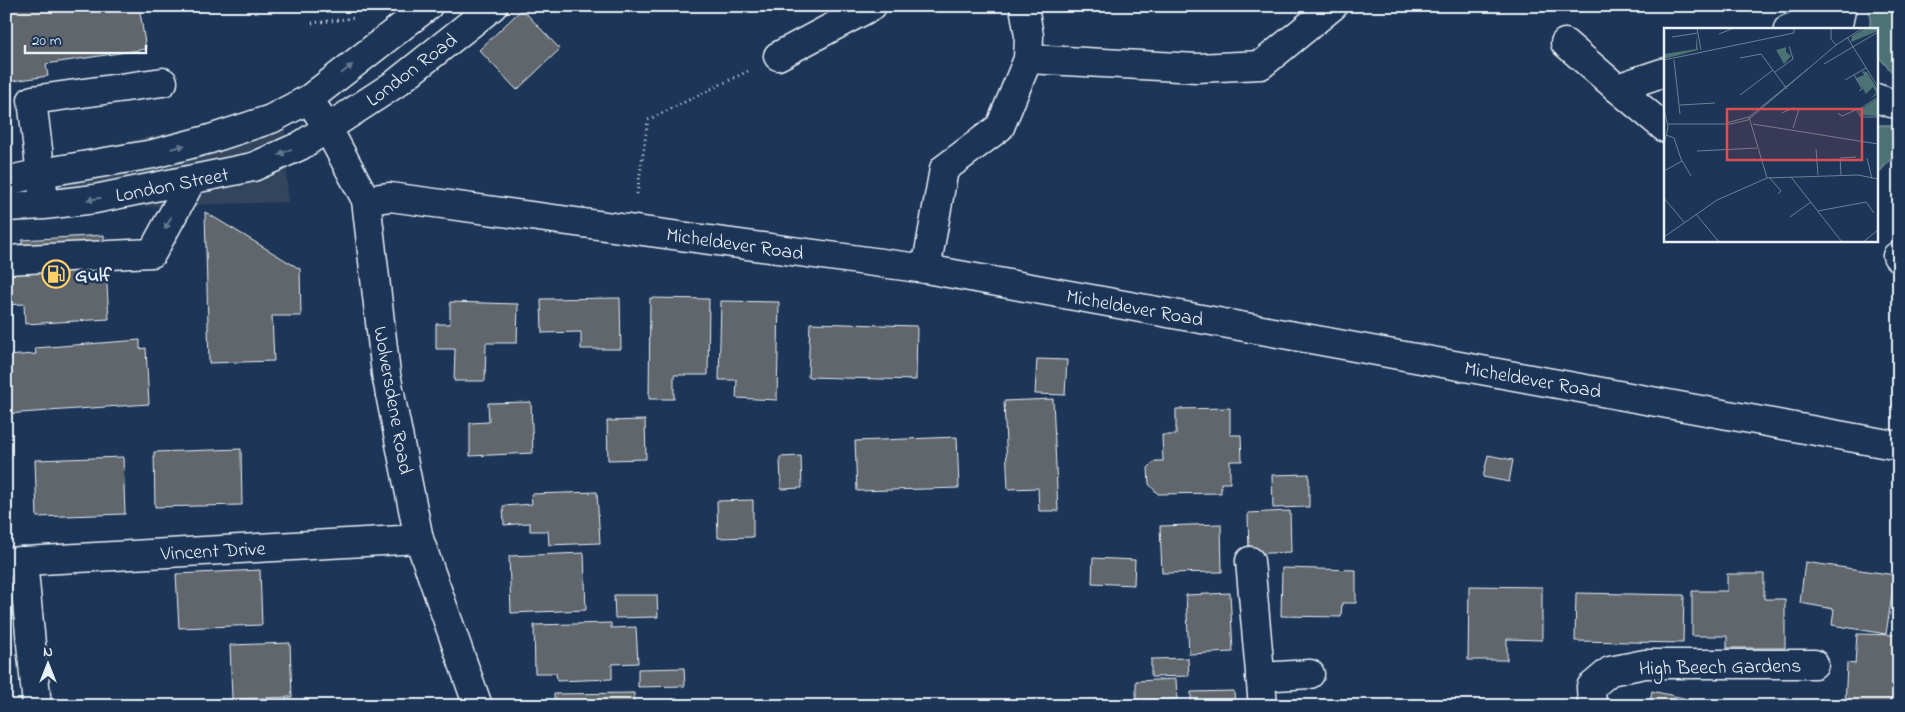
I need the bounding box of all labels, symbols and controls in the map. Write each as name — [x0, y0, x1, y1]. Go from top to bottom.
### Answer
scale bar — [25, 22, 146, 54]
street label: London Road — [361, 27, 464, 115]
inset map — [1664, 28, 1878, 241]
text: 20 m — [32, 30, 62, 52]
one-way arrow — [341, 64, 354, 75]
one-way arrow — [171, 143, 186, 151]
one-way arrow — [278, 149, 292, 157]
street label: London Street — [113, 161, 232, 212]
one-way arrow — [86, 195, 102, 203]
one-way arrow — [164, 216, 172, 231]
street label: Micheldever Road — [664, 221, 805, 269]
fuel station icon: Gulf — [41, 259, 71, 289]
place label: Gulf — [75, 262, 112, 291]
street label: Micheldever Road — [1064, 283, 1205, 336]
street label: Wolversdene Road — [364, 324, 419, 477]
street label: Micheldever Road — [1462, 355, 1603, 408]
street label: Vincent Drive — [159, 535, 266, 570]
north arrow — [22, 640, 72, 690]
text: N — [43, 642, 53, 663]
street label: High Beech Gardens — [1639, 653, 1802, 685]

